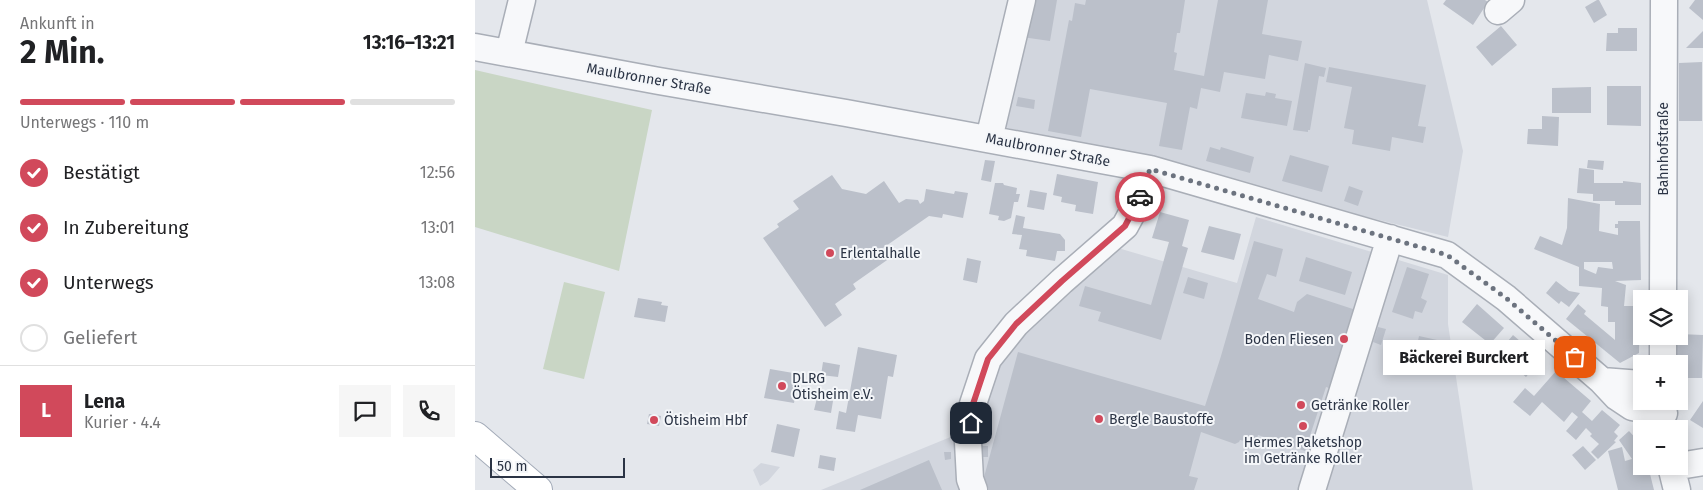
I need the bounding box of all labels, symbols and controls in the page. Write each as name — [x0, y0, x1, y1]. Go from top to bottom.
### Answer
text: Ankunft in — [20, 14, 95, 33]
text: 13:16–13:21 — [363, 31, 455, 54]
text: 2 Min. — [20, 33, 104, 71]
street label: Maulbronner Straße — [585, 60, 713, 98]
street label: Bahnhofstraße — [1655, 102, 1672, 196]
text: Unterwegs · 110 m — [20, 113, 149, 132]
street label: Maulbronner Straße — [984, 130, 1112, 170]
icon: check — [20, 159, 48, 187]
text: Bestätigt — [63, 161, 140, 184]
text: 12:56 — [420, 163, 455, 182]
courier — [1115, 172, 1165, 222]
icon: car — [1126, 183, 1154, 211]
icon: check — [20, 214, 48, 242]
text: In Zubereitung — [63, 216, 188, 239]
text: 13:01 — [421, 218, 455, 237]
place label: Erlentalhalle — [840, 245, 921, 262]
marker: Erlentalhalle — [824, 247, 836, 259]
icon: check — [20, 269, 48, 297]
text: Unterwegs — [63, 271, 154, 294]
text: 13:08 — [419, 273, 455, 292]
map controls — [1633, 290, 1688, 475]
button: layers — [1633, 290, 1688, 345]
text: Geliefert — [63, 326, 137, 349]
place label: Boden Fliesen — [1245, 331, 1334, 348]
marker: Boden Fliesen — [1338, 333, 1350, 345]
pin — [1554, 336, 1596, 378]
callout: Bäckerei Burckert — [1383, 340, 1545, 374]
icon: bag — [1561, 343, 1589, 371]
text: Bäckerei Burckert — [1399, 348, 1529, 367]
button: + — [1633, 355, 1688, 410]
place label: DLRG Ötisheim e.V. — [792, 370, 873, 403]
marker: DLRG Ötisheim e.V. — [776, 380, 788, 392]
button: chat — [339, 385, 391, 437]
button: phone — [403, 385, 455, 437]
text: Lena — [84, 390, 125, 413]
place label: Getränke Roller — [1311, 397, 1410, 414]
text: L — [41, 399, 51, 422]
marker: Getränke Roller — [1295, 399, 1307, 411]
pin — [950, 402, 992, 444]
icon: home — [957, 409, 985, 437]
place label: Ötisheim Hbf — [664, 411, 749, 429]
place label: Bergle Baustoffe — [1109, 411, 1214, 428]
text: Kurier · 4.4 — [84, 413, 161, 432]
marker: Bergle Baustoffe — [1093, 413, 1105, 425]
marker: Ötisheim Hbf — [648, 414, 660, 426]
marker: Hermes Paketshop im Getränke Roller — [1297, 420, 1309, 432]
button: − — [1633, 420, 1688, 475]
place label: Hermes Paketshop im Getränke Roller — [1244, 434, 1363, 467]
scale bar — [490, 455, 625, 478]
text: 50 m — [497, 458, 528, 475]

